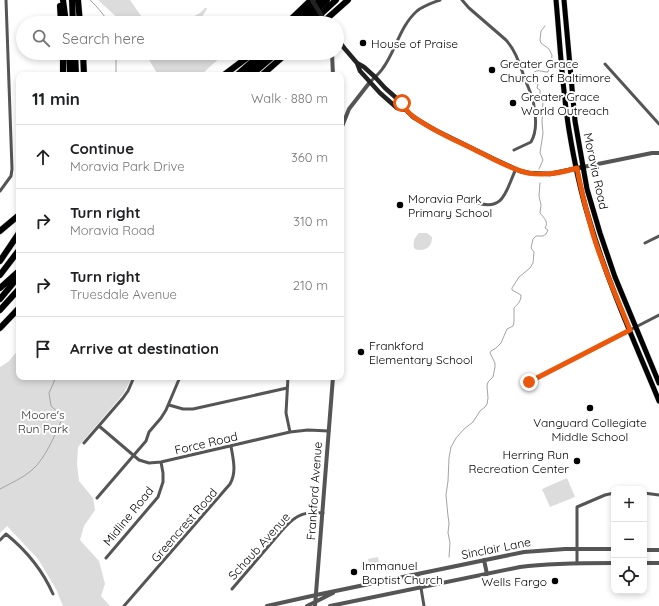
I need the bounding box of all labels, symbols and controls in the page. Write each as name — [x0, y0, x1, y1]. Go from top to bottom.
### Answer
search box — [16, 16, 344, 60]
icon: search — [30, 27, 52, 49]
text: Search here — [62, 29, 145, 48]
place label: House of Praise — [371, 36, 458, 51]
marker: House of Praise — [358, 38, 368, 48]
place label: Greater Grace Church of Baltimore — [500, 56, 611, 85]
marker: Greater Grace Church of Baltimore — [487, 65, 497, 75]
text: 11 min — [32, 88, 80, 109]
place label: Greater Grace World Outreach — [521, 89, 609, 118]
text: Walk · 880 m — [251, 90, 328, 106]
route start — [393, 94, 411, 112]
marker: Greater Grace World Outreach — [508, 98, 518, 108]
street label: Moravia Road — [581, 131, 611, 211]
text: Continue — [70, 139, 134, 158]
icon: ahead — [32, 146, 54, 168]
text: 360 m — [291, 149, 328, 165]
text: Moravia Park Drive — [70, 158, 185, 174]
place label: Moravia Park Primary School — [408, 191, 492, 220]
marker: Moravia Park Primary School — [395, 200, 405, 210]
text: Turn right — [70, 203, 141, 222]
icon: right — [32, 210, 54, 232]
text: 310 m — [293, 213, 328, 229]
text: Moravia Road — [70, 222, 155, 238]
text: Turn right — [70, 267, 141, 286]
icon: right — [32, 274, 54, 296]
text: 210 m — [293, 277, 328, 293]
text: Truesdale Avenue — [70, 286, 177, 302]
icon: arrive — [32, 338, 54, 360]
place label: Frankford Elementary School — [369, 338, 473, 367]
text: Arrive at destination — [70, 339, 219, 358]
marker: Frankford Elementary School — [356, 347, 366, 357]
route end — [520, 373, 538, 391]
marker: Vanguard Collegiate Middle School — [585, 403, 595, 413]
park label: Moore's Run Park — [18, 407, 68, 436]
place label: Vanguard Collegiate Middle School — [533, 415, 647, 444]
street label: Force Road — [173, 428, 239, 458]
street label: Frankford Avenue — [303, 441, 325, 541]
place label: Herring Run Recreation Center — [469, 447, 569, 476]
marker: Herring Run Recreation Center — [572, 456, 582, 466]
street label: Midline Road — [100, 483, 156, 549]
street label: Greencrest Road — [148, 485, 220, 565]
map controls — [611, 486, 647, 594]
button: + — [611, 486, 647, 522]
street label: Schaub Avenue — [225, 509, 293, 583]
button: − — [611, 522, 647, 558]
street label: Sinclair Lane — [460, 534, 532, 562]
place label: Immanuel Baptist Church — [362, 558, 443, 587]
button: locate — [611, 558, 647, 594]
marker: Immanuel Baptist Church — [349, 567, 359, 577]
place label: Wells Fargo — [482, 574, 547, 589]
marker: Wells Fargo — [550, 576, 560, 586]

